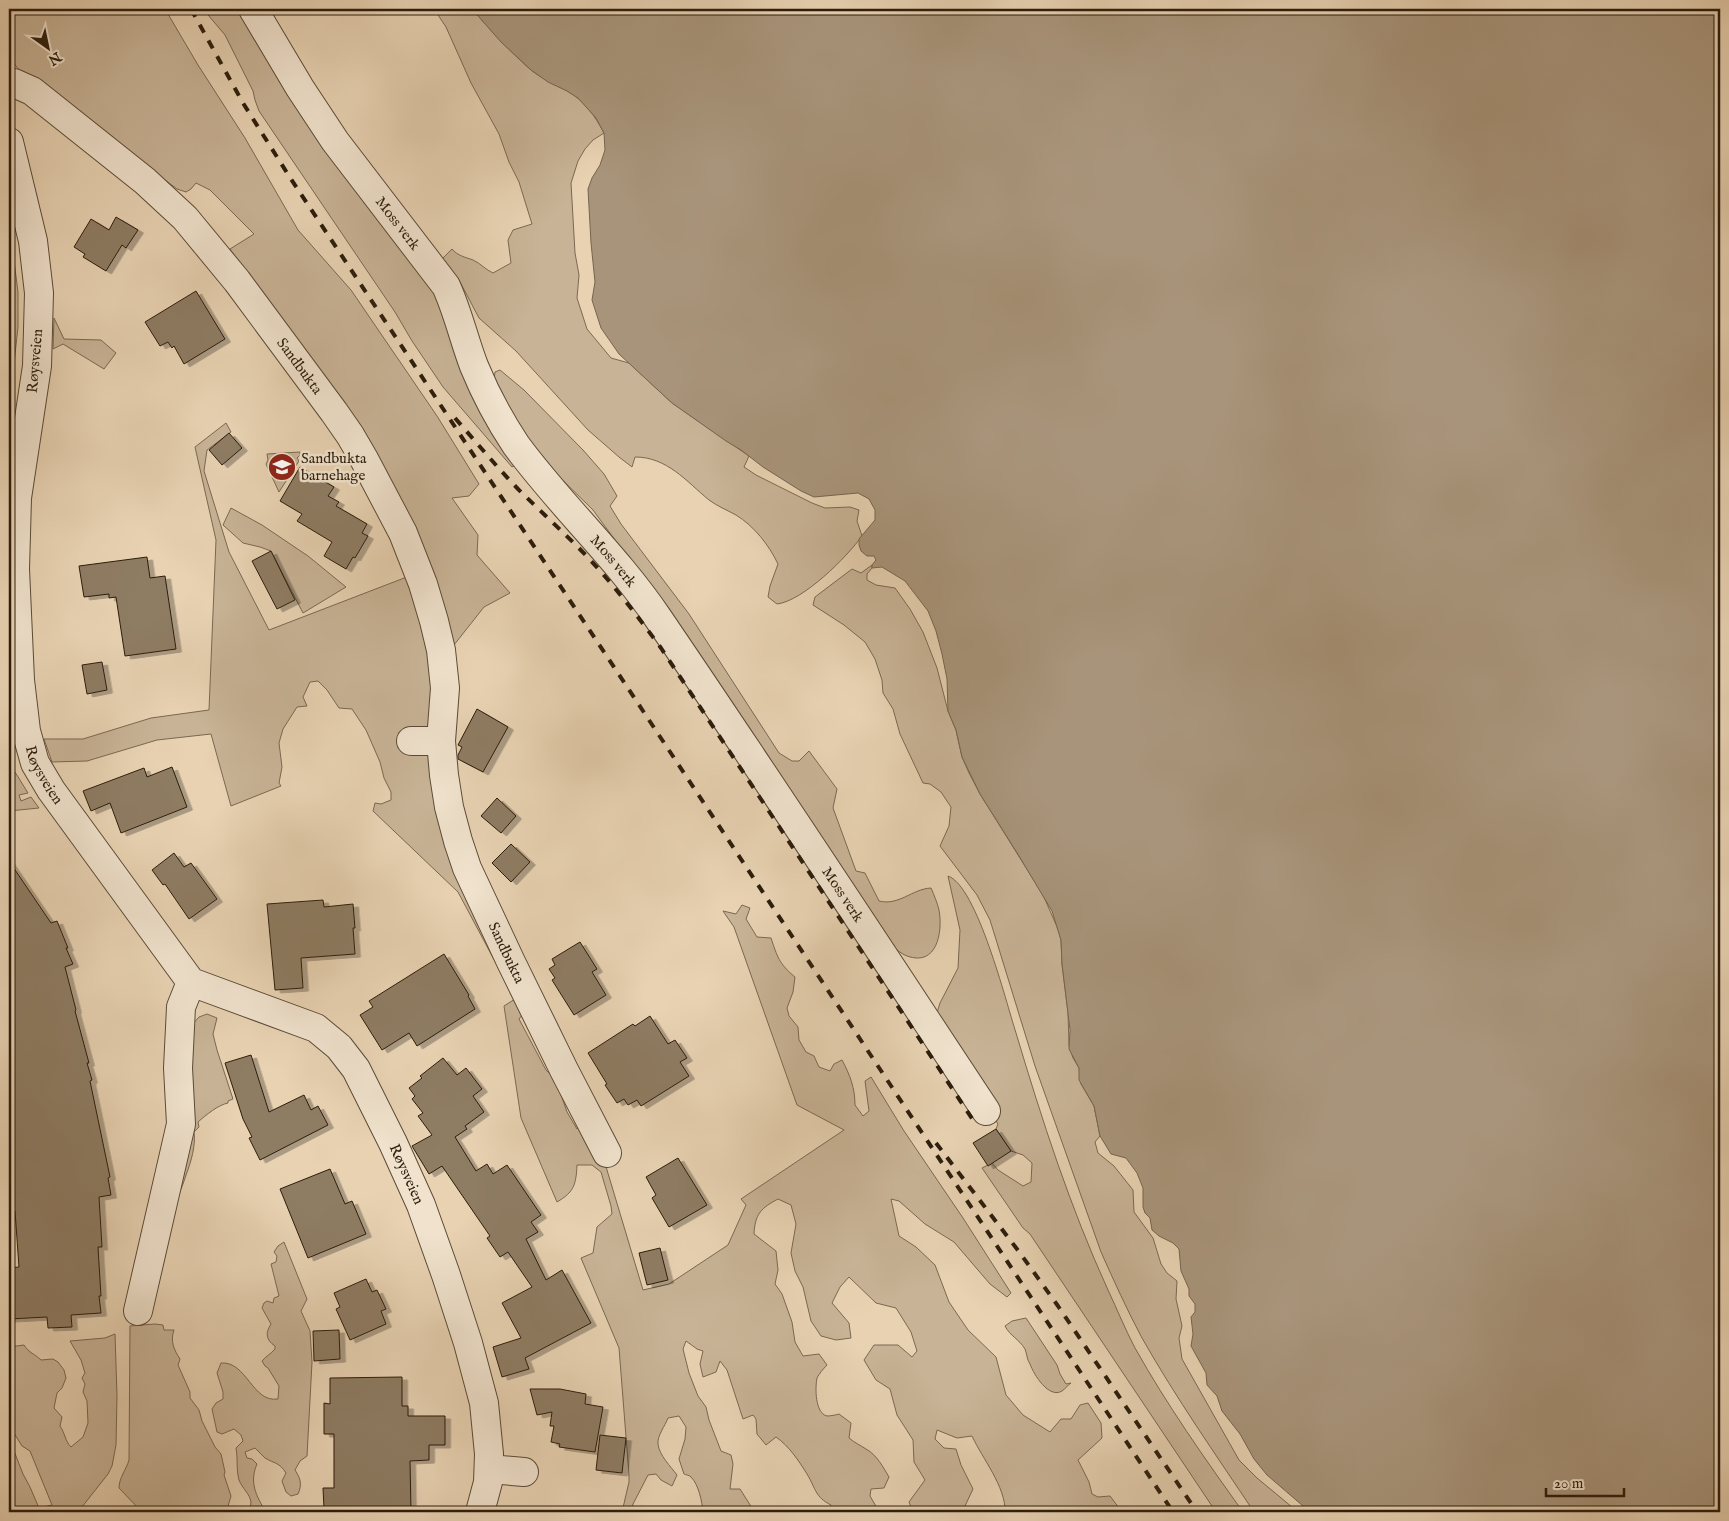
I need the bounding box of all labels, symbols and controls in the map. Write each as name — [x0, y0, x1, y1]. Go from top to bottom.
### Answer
north arrow — [22, 22, 72, 72]
text: N — [45, 47, 65, 69]
street label: Moss verk — [371, 193, 425, 255]
street label: Røysveien — [23, 328, 47, 394]
street label: Sandbukta — [273, 334, 327, 398]
place label: Sandbukta barnehage — [301, 449, 367, 485]
school or university icon: Sandbukta barnehage — [267, 452, 297, 482]
street label: Moss verk — [586, 531, 642, 592]
street label: Røysveien — [21, 743, 68, 808]
street label: Moss verk — [818, 863, 869, 927]
street label: Sandbukta — [484, 919, 530, 987]
street label: Røysveien — [385, 1141, 429, 1207]
scale bar — [1546, 1466, 1624, 1498]
text: 20 m — [1554, 1474, 1584, 1493]

